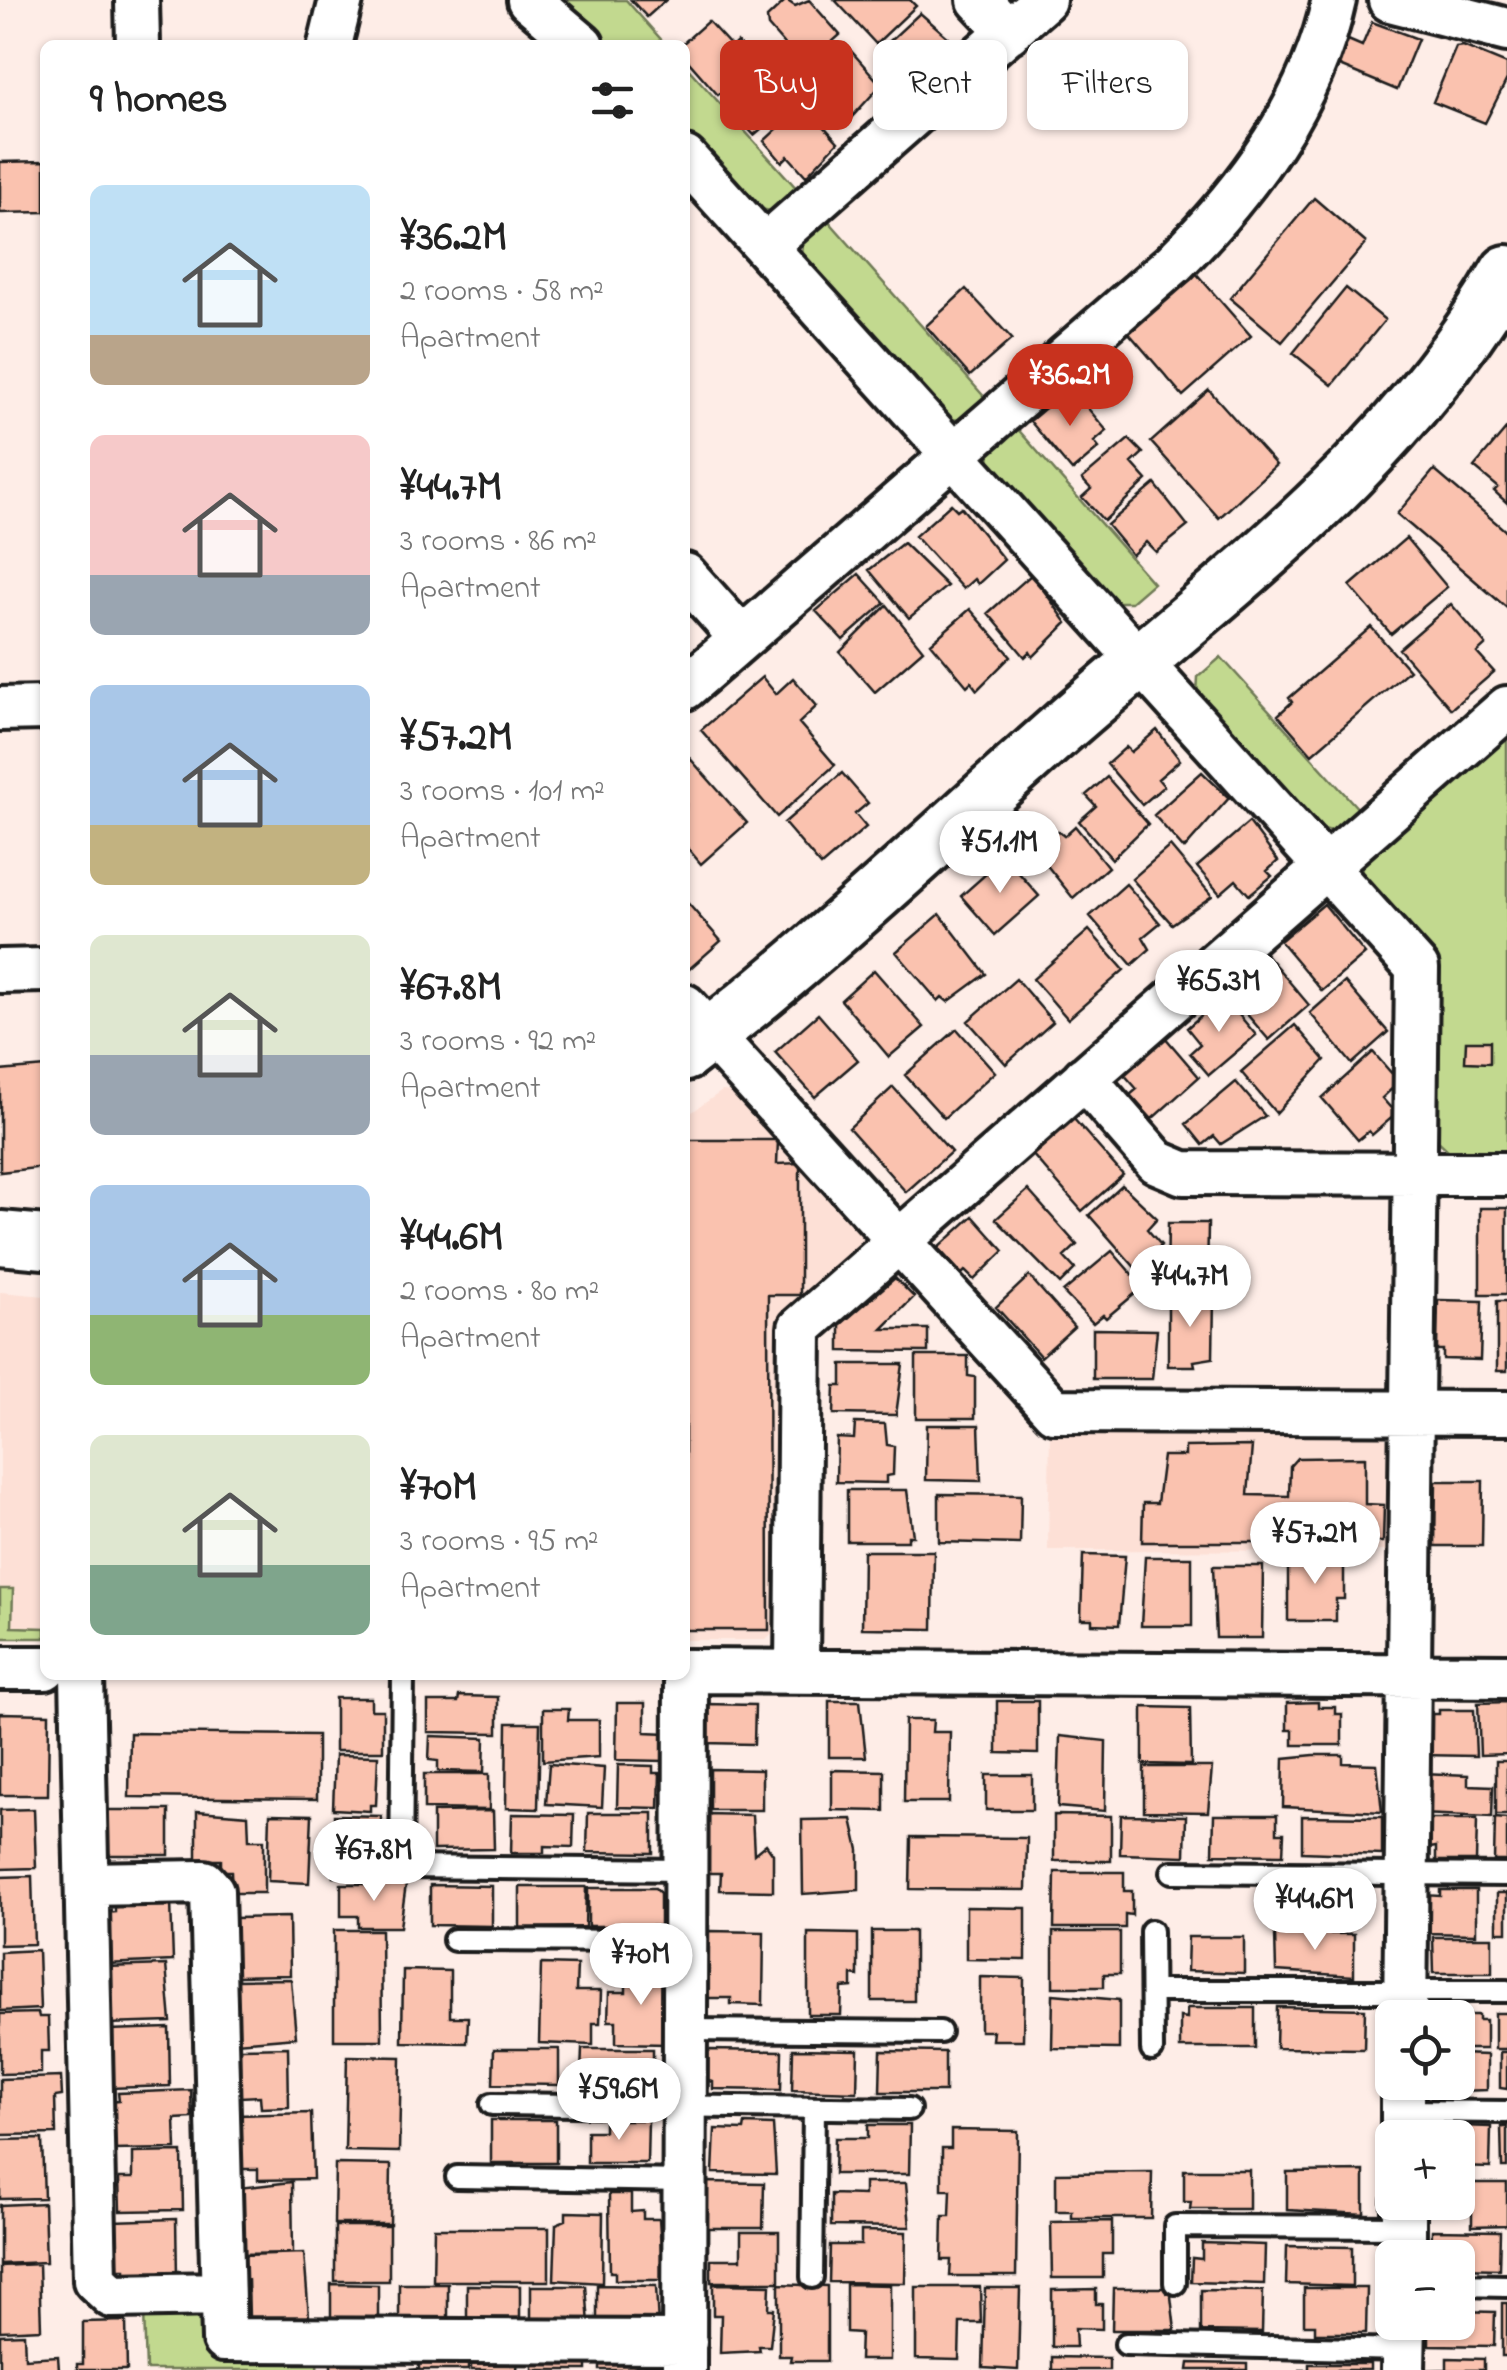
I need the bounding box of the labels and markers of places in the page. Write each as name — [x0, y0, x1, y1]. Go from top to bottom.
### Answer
pin: ¥36.2M — [989, 344, 1151, 429]
pin: ¥51.1M — [919, 811, 1081, 896]
pin: ¥65.3M — [1138, 950, 1300, 1035]
pin: ¥44.7M — [1109, 1245, 1271, 1330]
pin: ¥57.2M — [1234, 1502, 1396, 1587]
pin: ¥67.8M — [293, 1819, 455, 1904]
pin: ¥44.6M — [1234, 1868, 1396, 1953]
pin: ¥70M — [582, 1923, 700, 2008]
pin: ¥59.6M — [538, 2058, 700, 2143]

